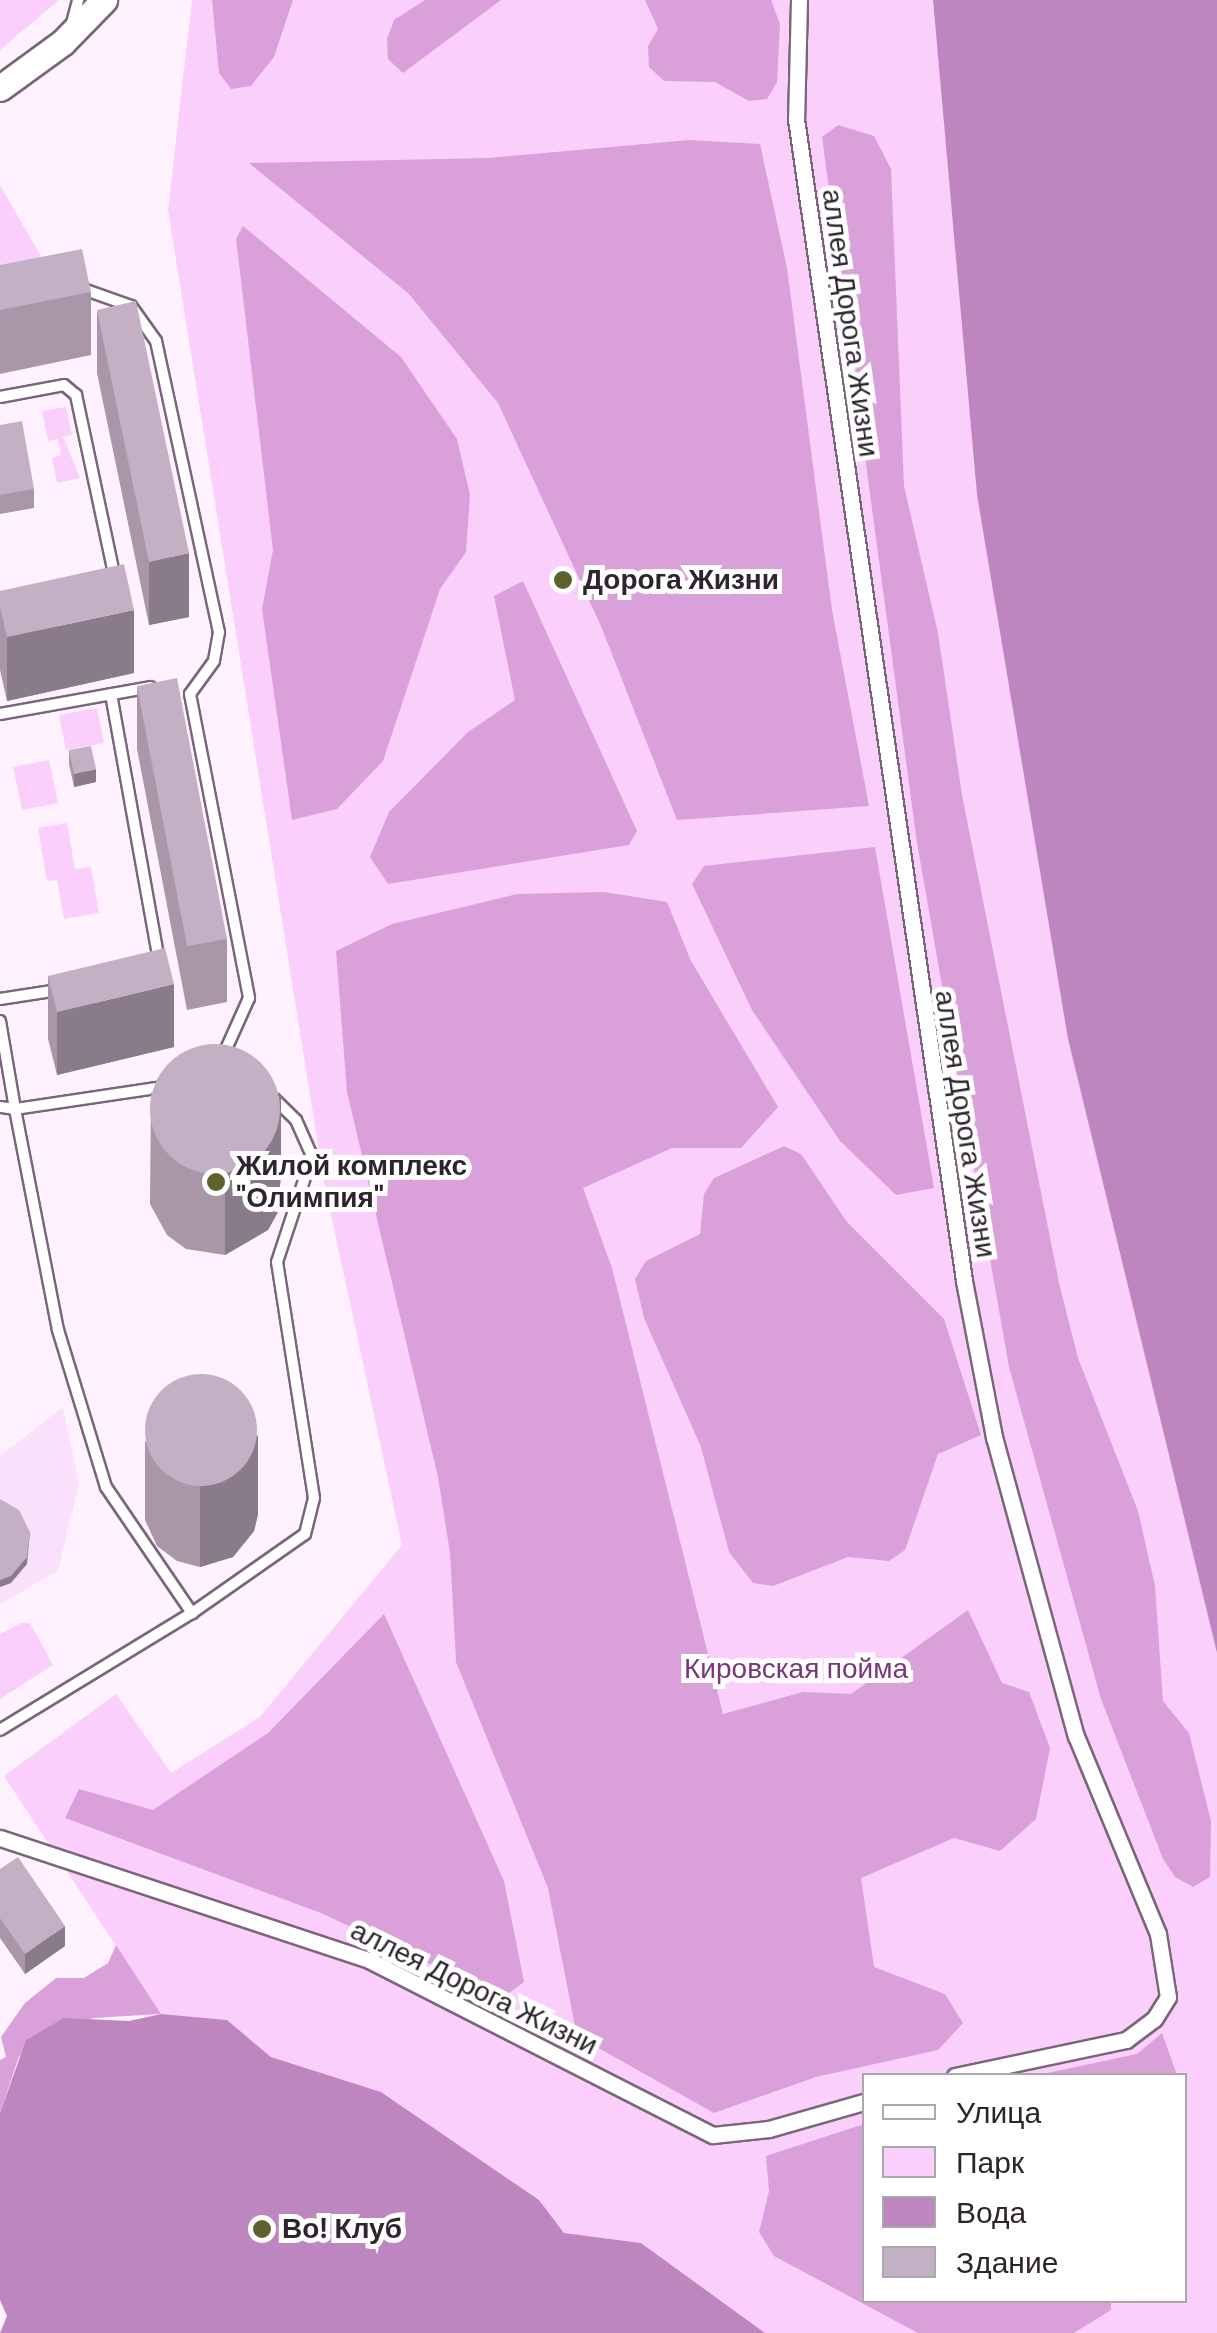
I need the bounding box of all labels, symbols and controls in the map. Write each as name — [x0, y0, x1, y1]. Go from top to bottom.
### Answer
street label: аллея Дорога Жизни — [815, 187, 885, 459]
place label: Дорога Жизни — [583, 563, 779, 597]
marker: Дорога Жизни — [552, 569, 574, 591]
street label: аллея Дорога Жизни — [927, 988, 1003, 1260]
place label: Жилой комплекс "Олимпия" — [236, 1149, 467, 1215]
marker: Жилой комплекс "Олимпия" — [205, 1171, 227, 1193]
park label: Кировская пойма — [684, 1652, 908, 1686]
street label: аллея Дорога Жизни — [345, 1914, 603, 2062]
legend — [862, 2073, 1187, 2303]
text: Улица — [956, 2093, 1041, 2132]
text: Парк — [956, 2143, 1024, 2182]
text: Вода — [956, 2193, 1026, 2232]
place label: Во! Клуб — [282, 2212, 402, 2246]
marker: Во! Клуб — [251, 2218, 273, 2240]
text: Здание — [956, 2243, 1058, 2282]

